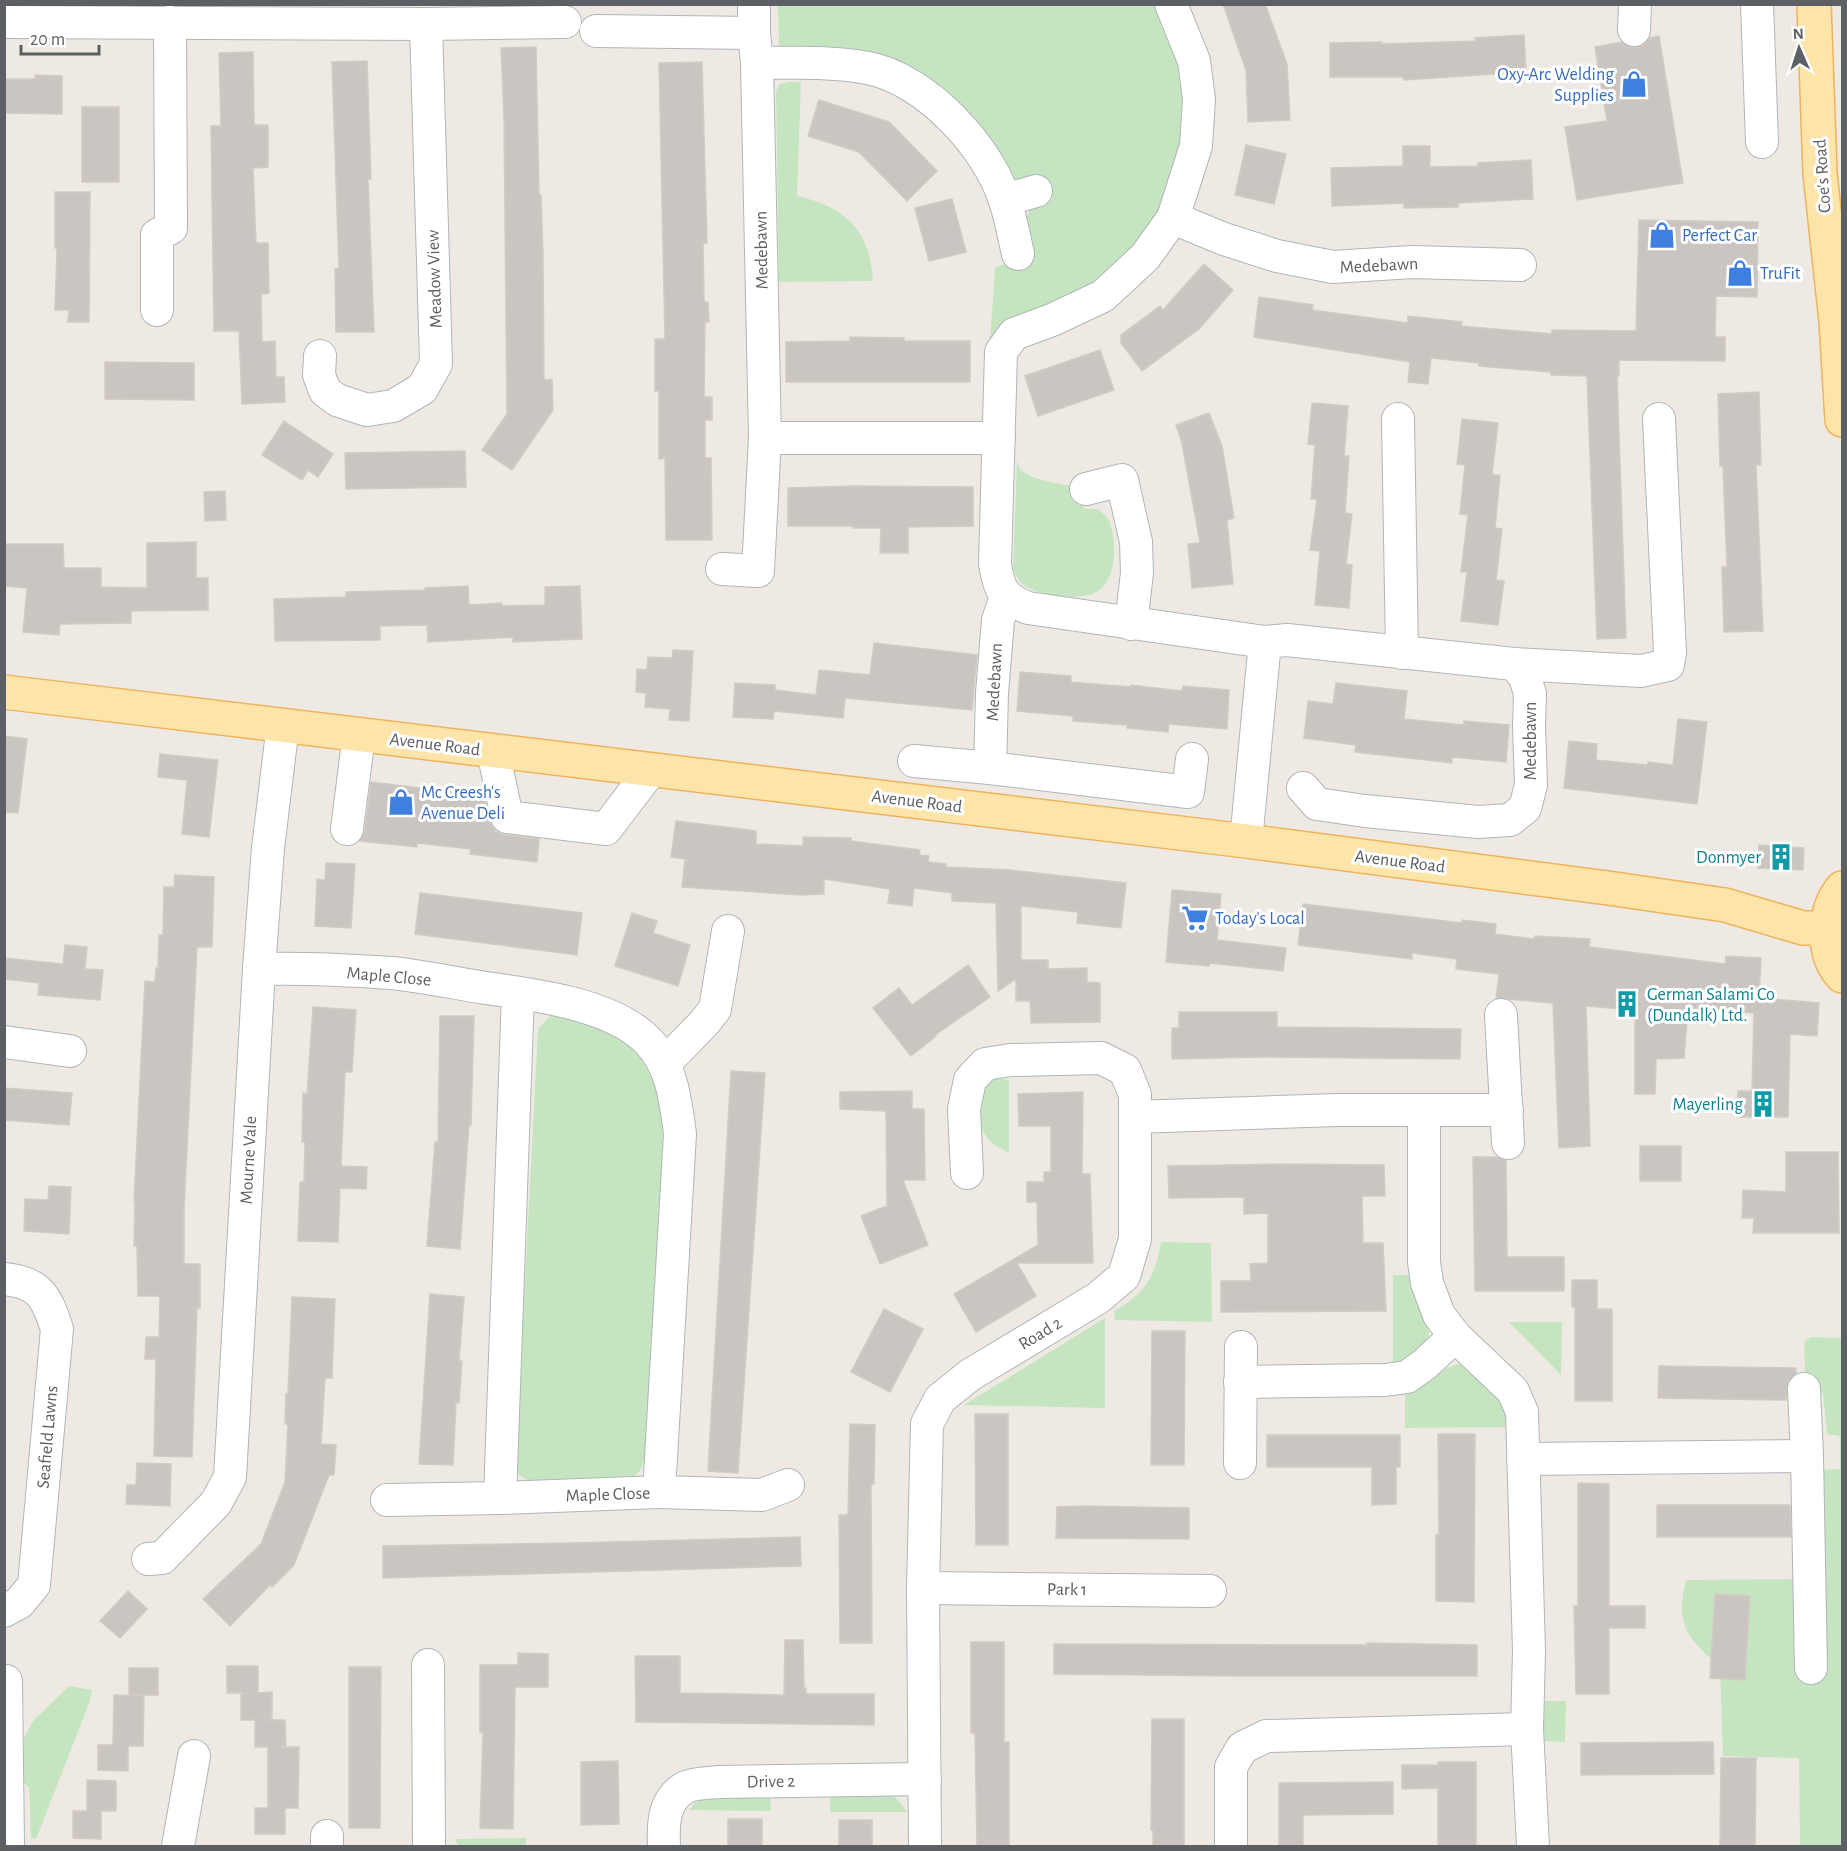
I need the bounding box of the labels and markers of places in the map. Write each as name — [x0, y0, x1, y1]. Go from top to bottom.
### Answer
place label: Oxy-Arc Welding Supplies — [1497, 66, 1614, 105]
shop icon: Oxy-Arc Welding Supplies — [1619, 69, 1649, 99]
shop icon: Perfect Car — [1647, 220, 1677, 250]
place label: Perfect Car — [1682, 227, 1757, 245]
shop icon: TruFit — [1725, 258, 1755, 288]
place label: TruFit — [1760, 265, 1801, 283]
place label: Mc Creesh's Avenue Deli — [421, 784, 505, 823]
shop icon: Mc Creesh's Avenue Deli — [386, 787, 416, 817]
building icon: Donmyer — [1766, 842, 1796, 872]
place label: Donmyer — [1696, 849, 1761, 867]
supermarket icon: Today's Local — [1180, 903, 1210, 933]
place label: Today's Local — [1215, 910, 1305, 928]
place label: German Salami Co (Dundalk) Ltd. — [1647, 986, 1775, 1025]
building icon: German Salami Co (Dundalk) Ltd. — [1612, 989, 1642, 1019]
building icon: Mayerling — [1748, 1089, 1778, 1119]
place label: Mayerling — [1672, 1096, 1743, 1114]

